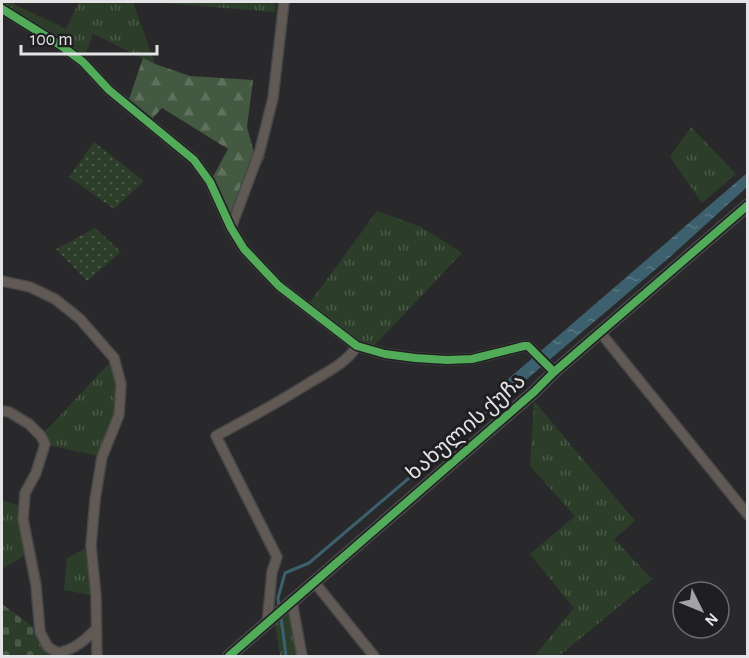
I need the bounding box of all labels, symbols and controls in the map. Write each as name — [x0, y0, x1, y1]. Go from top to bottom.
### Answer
scale bar — [21, 18, 158, 56]
text: 100 m — [30, 31, 73, 49]
street label: ხახულის ქუჩა — [403, 370, 531, 485]
north arrow — [671, 580, 731, 640]
text: N — [702, 610, 721, 629]

